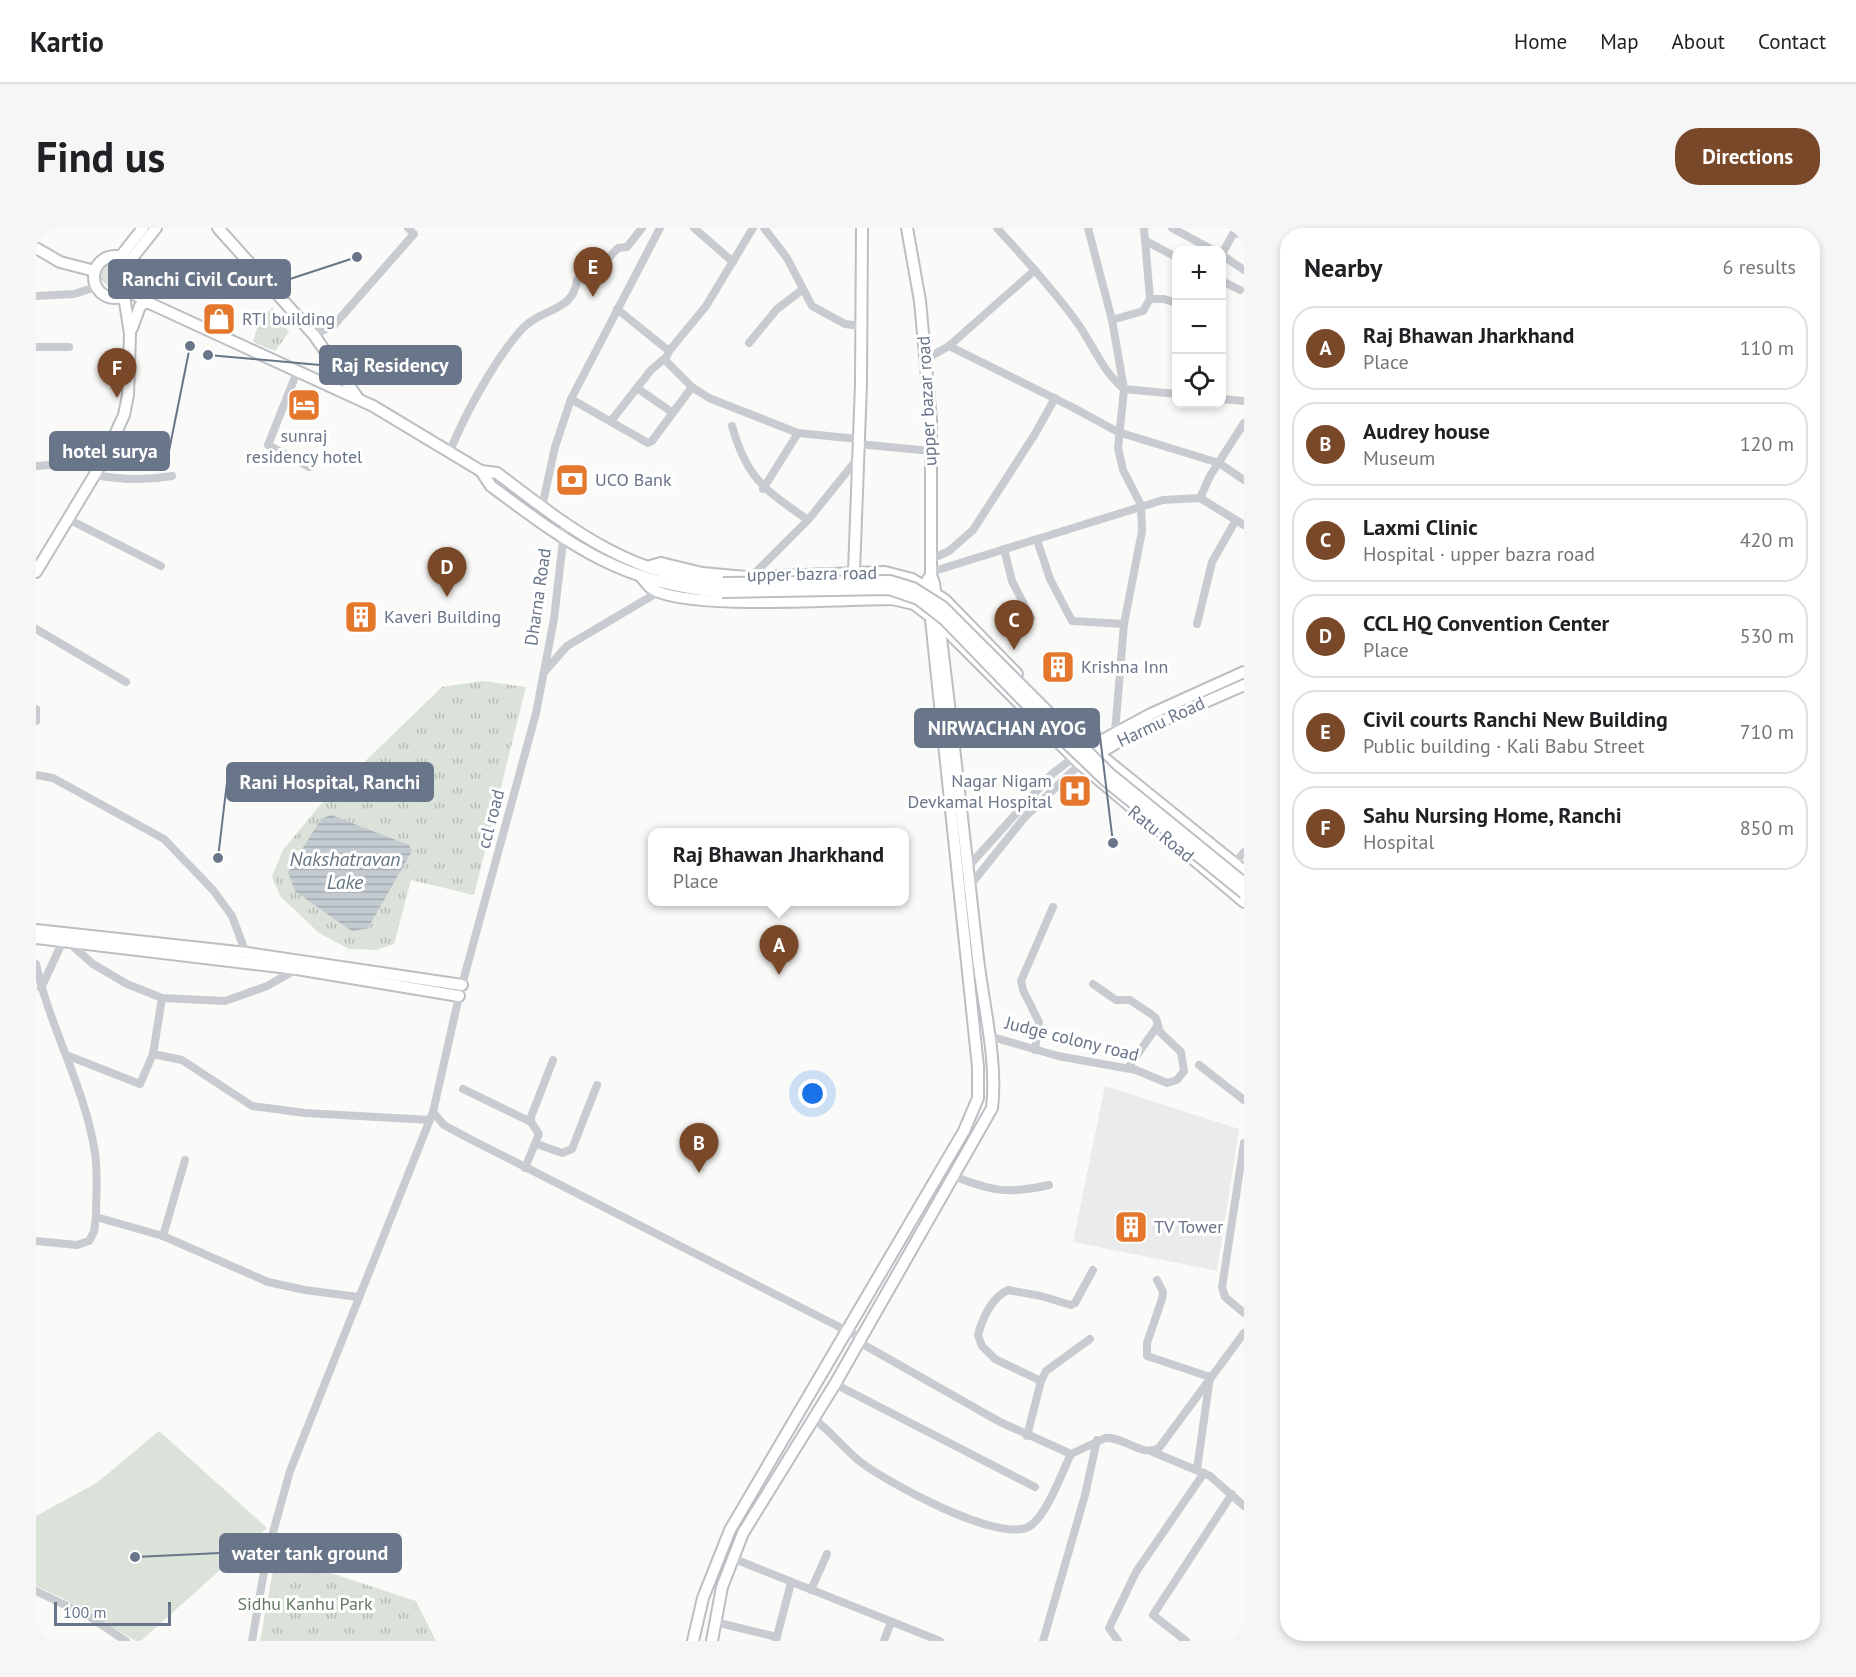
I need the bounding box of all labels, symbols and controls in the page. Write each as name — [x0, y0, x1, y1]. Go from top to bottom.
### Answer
text: Kartio — [30, 23, 104, 60]
text: Home — [1514, 28, 1567, 55]
text: Map — [1600, 28, 1639, 55]
text: About — [1672, 28, 1725, 55]
text: Contact — [1758, 28, 1826, 55]
button: Directions — [1675, 128, 1820, 185]
text: Find us — [36, 129, 165, 184]
map controls — [1172, 246, 1226, 408]
button: + — [1172, 246, 1226, 300]
pin: E — [574, 248, 612, 297]
text: Nearby — [1304, 251, 1382, 284]
text: 6 results — [1723, 254, 1796, 280]
callout: Ranchi Civil Court. — [109, 260, 290, 298]
text: Ranchi Civil Court. — [122, 266, 278, 292]
button: − — [1172, 300, 1226, 354]
shop icon: RTI building — [201, 301, 237, 337]
place label: RTI building — [242, 307, 335, 330]
text: Raj Bhawan Jharkhand — [1363, 321, 1574, 349]
street label: upper bazar road — [912, 335, 941, 467]
text: A — [1319, 335, 1332, 361]
text: 110 m — [1740, 335, 1794, 361]
callout: Raj Residency — [320, 346, 461, 384]
pin: F — [98, 348, 136, 398]
text: Place — [1363, 349, 1409, 375]
text: Raj Residency — [331, 352, 449, 378]
button: locate — [1172, 354, 1226, 408]
hotel icon: sunraj residency hotel — [286, 387, 322, 423]
text: Audrey house — [1363, 417, 1490, 445]
place label: sunraj residency hotel — [246, 424, 363, 468]
text: B — [1320, 431, 1331, 457]
text: 120 m — [1740, 431, 1794, 457]
callout: hotel surya — [50, 432, 169, 470]
text: hotel surya — [62, 438, 158, 464]
text: Museum — [1363, 445, 1435, 471]
bank icon: UCO Bank — [554, 462, 590, 498]
place label: UCO Bank — [595, 468, 672, 491]
text: Laxmi Clinic — [1363, 513, 1478, 541]
text: C — [1320, 527, 1331, 553]
text: 420 m — [1740, 527, 1794, 553]
text: Hospital · upper bazra road — [1363, 541, 1595, 567]
street label: Dharna Road — [519, 547, 556, 647]
pin: D — [428, 548, 466, 597]
street label: upper bazra road — [747, 561, 877, 586]
building icon: Kaveri Building — [343, 599, 379, 635]
pin: C — [994, 600, 1034, 650]
place label: Kaveri Building — [384, 605, 501, 628]
text: CCL HQ Convention Center — [1363, 609, 1609, 637]
text: D — [1319, 623, 1332, 649]
text: 530 m — [1740, 623, 1794, 649]
text: Place — [1363, 637, 1409, 663]
building icon: Krishna Inn — [1040, 649, 1076, 685]
place label: Krishna Inn — [1081, 655, 1168, 678]
street label: Harmu Road — [1113, 691, 1208, 752]
text: Civil courts Ranchi New Building — [1363, 705, 1668, 733]
callout: NIRWACHAN AYOG — [915, 709, 1099, 747]
text: NIRWACHAN AYOG — [928, 715, 1086, 741]
text: E — [1320, 719, 1331, 745]
text: 710 m — [1740, 719, 1794, 745]
text: Public building · Kali Babu Street — [1363, 733, 1644, 759]
callout: Rani Hospital, Ranchi — [227, 763, 433, 801]
text: Rani Hospital, Ranchi — [240, 769, 420, 795]
place label: Nagar Nigam Devkamal Hospital — [907, 769, 1053, 813]
hospital icon: Nagar Nigam Devkamal Hospital — [1057, 773, 1093, 809]
street label: ccl road — [472, 787, 509, 851]
street label: Ratu Road — [1124, 800, 1199, 867]
text: Sahu Nursing Home, Ranchi — [1363, 801, 1622, 829]
text: F — [1320, 815, 1331, 841]
text: 850 m — [1740, 815, 1794, 841]
popup — [648, 828, 909, 906]
text: Hospital — [1363, 829, 1434, 855]
text: Raj Bhawan Jharkhand — [673, 840, 884, 868]
water label: Nakshatravan Lake — [289, 846, 401, 895]
text: Place — [673, 868, 718, 894]
pin: A — [760, 926, 798, 975]
street label: Judge colony road — [1002, 1011, 1142, 1066]
your location — [798, 1079, 827, 1108]
pin: B — [680, 1124, 718, 1173]
building icon: TV Tower — [1113, 1209, 1149, 1245]
place label: TV Tower — [1154, 1215, 1223, 1238]
callout: water tank ground — [220, 1534, 401, 1572]
text: water tank ground — [231, 1540, 388, 1566]
park label: Sidhu Kanhu Park — [237, 1592, 373, 1615]
scale bar — [54, 1599, 171, 1626]
text: 100 m — [63, 1602, 106, 1622]

